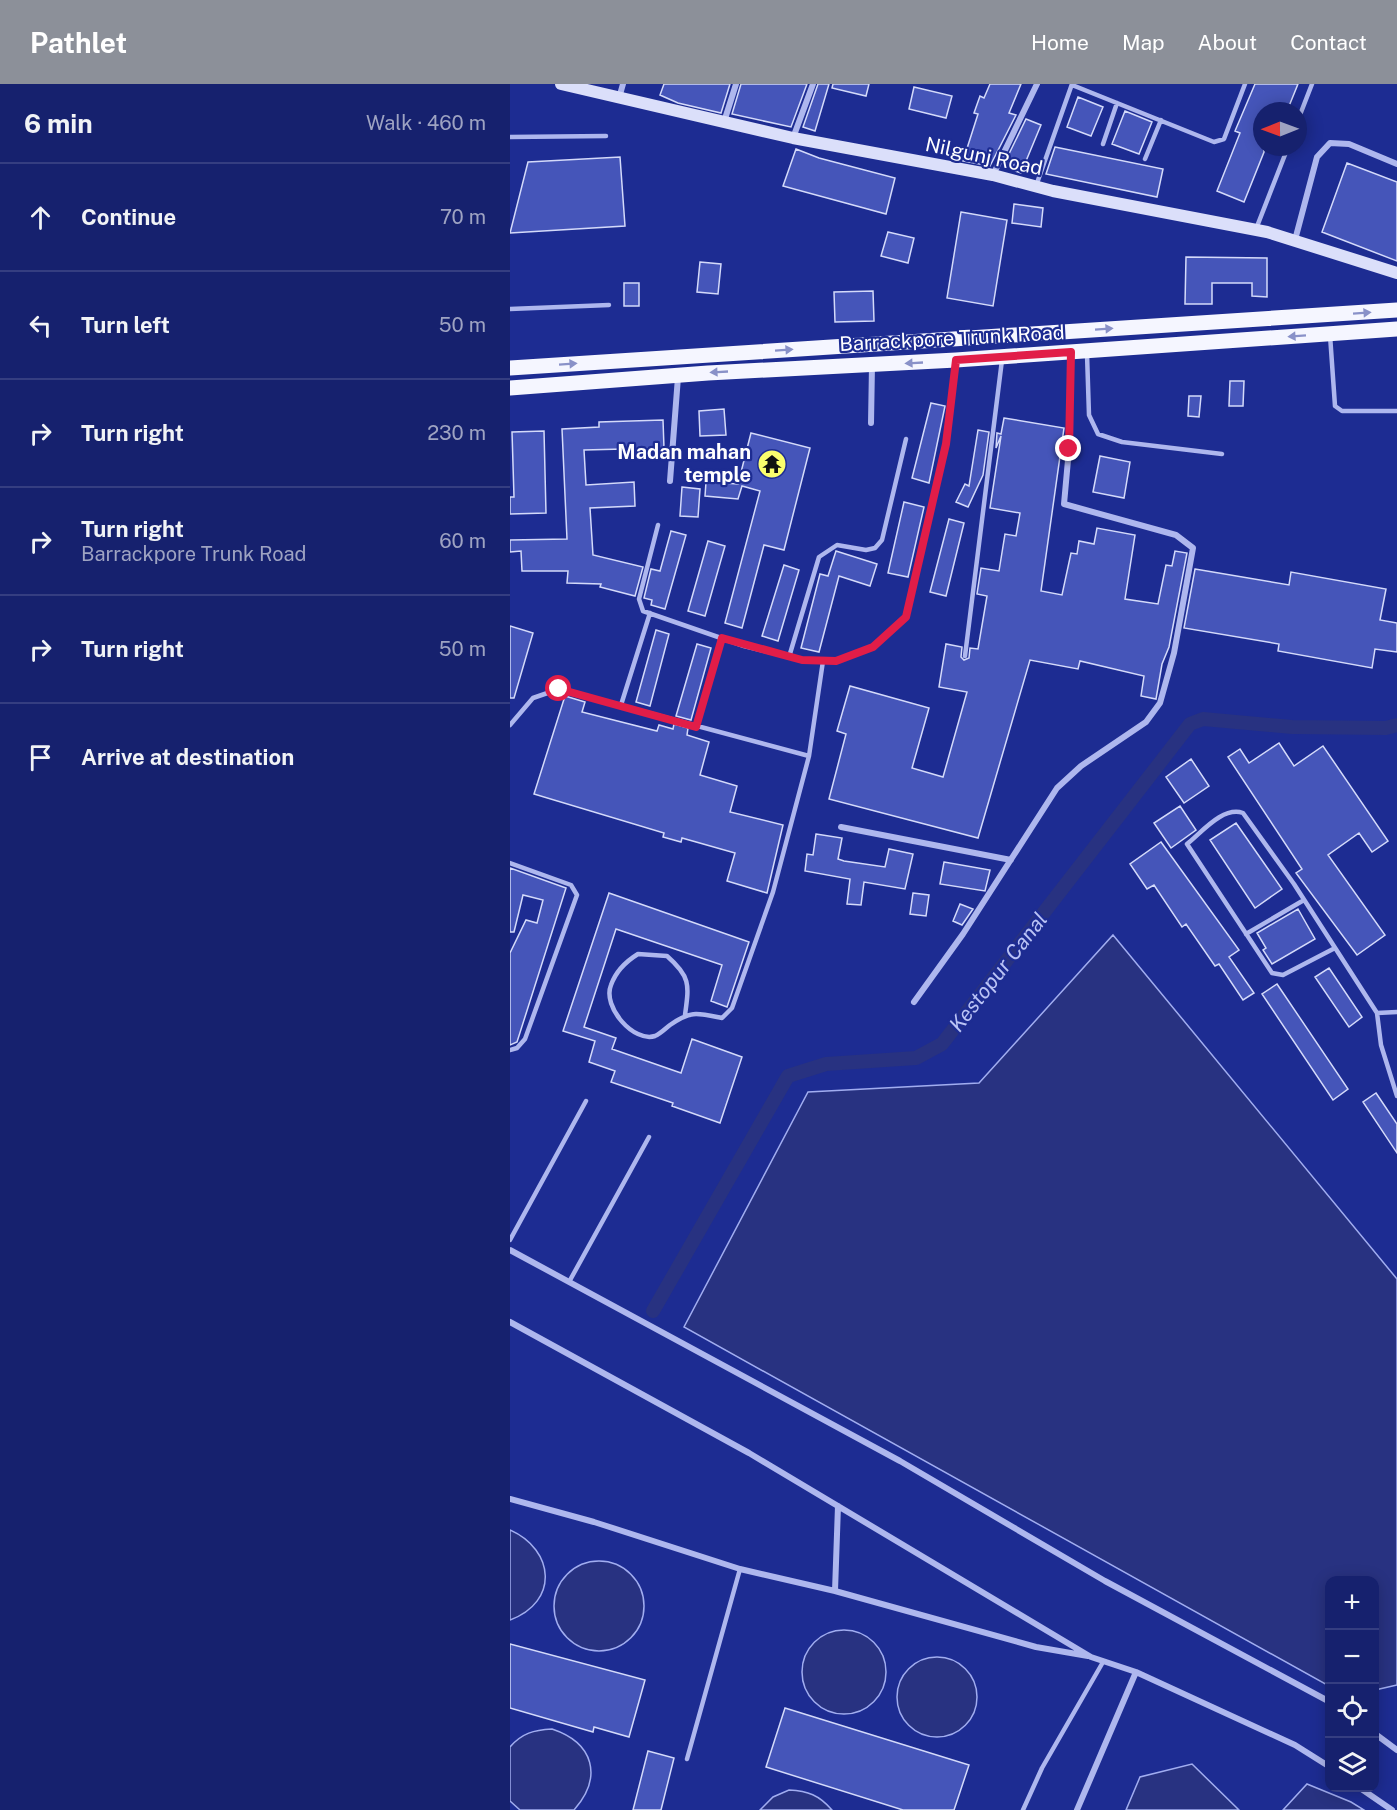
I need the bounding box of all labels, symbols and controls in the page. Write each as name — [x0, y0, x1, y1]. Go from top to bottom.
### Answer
text: Pathlet — [30, 26, 127, 59]
text: Home — [1031, 30, 1089, 55]
text: Map — [1122, 30, 1165, 55]
text: About — [1198, 30, 1257, 55]
text: Contact — [1290, 30, 1367, 55]
north arrow — [1253, 102, 1307, 156]
text: 6 min — [24, 108, 93, 139]
text: Walk · 460 m — [366, 111, 486, 135]
street label: Nilgunj Road — [923, 132, 1045, 180]
icon: ahead — [24, 201, 57, 234]
text: Continue — [81, 204, 176, 230]
text: 70 m — [440, 205, 486, 229]
one-way arrow — [1352, 308, 1371, 317]
icon: left — [24, 309, 57, 342]
text: Turn left — [81, 312, 170, 338]
text: 50 m — [439, 313, 486, 337]
street label: Barrackpore Trunk Road — [839, 320, 1065, 356]
one-way arrow — [1095, 324, 1114, 333]
one-way arrow — [1287, 331, 1306, 341]
one-way arrow — [774, 345, 793, 354]
one-way arrow — [904, 358, 923, 367]
one-way arrow — [559, 359, 578, 368]
one-way arrow — [709, 367, 728, 377]
icon: right — [24, 417, 57, 450]
text: Turn right — [81, 420, 184, 446]
text: 230 m — [427, 421, 486, 445]
route end — [1055, 435, 1081, 461]
place label: Madan mahan temple — [617, 440, 751, 487]
temple icon: Madan mahan temple — [756, 448, 788, 480]
text: Turn right — [81, 516, 184, 542]
icon: right — [24, 525, 57, 558]
text: 60 m — [439, 529, 486, 553]
text: Barrackpore Trunk Road — [81, 542, 306, 566]
icon: right — [24, 633, 57, 666]
text: Turn right — [81, 636, 184, 662]
text: 50 m — [439, 637, 486, 661]
route start — [545, 675, 571, 701]
icon: arrive — [24, 741, 57, 774]
text: Arrive at destination — [81, 744, 294, 770]
water label: Kestopur Canal — [944, 907, 1052, 1037]
map controls — [1325, 1576, 1379, 1792]
button: + — [1325, 1576, 1379, 1630]
button: − — [1325, 1630, 1379, 1684]
button: locate — [1325, 1684, 1379, 1738]
button: layers — [1325, 1738, 1379, 1792]

